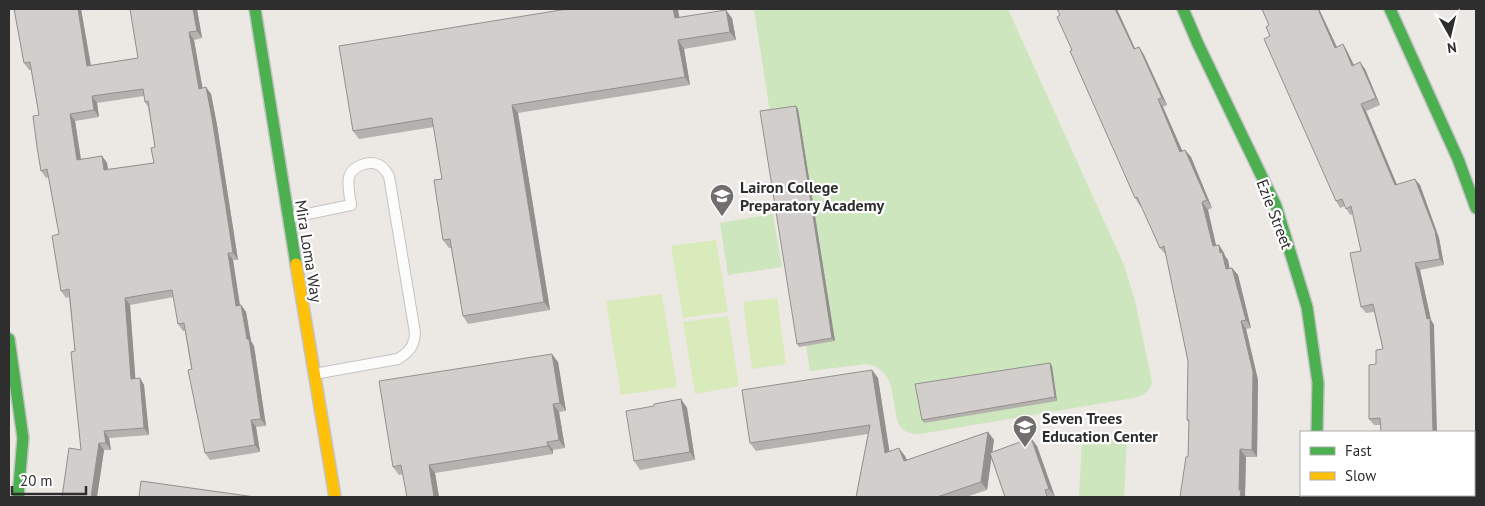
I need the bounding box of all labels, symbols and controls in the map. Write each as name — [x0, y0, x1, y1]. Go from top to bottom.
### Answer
north arrow — [1425, 10, 1475, 60]
text: N — [1446, 38, 1458, 57]
street label: Ezie Street — [1253, 176, 1298, 252]
place label: Lairon College Preparatory Academy — [740, 177, 885, 215]
school or university icon: Lairon College Preparatory Academy — [709, 183, 735, 217]
street label: Mira Loma Way — [291, 198, 327, 304]
place label: Seven Trees Education Center — [1042, 408, 1158, 446]
school or university icon: Seven Trees Education Center — [1012, 414, 1038, 448]
legend — [1300, 431, 1475, 496]
text: Fast — [1345, 441, 1372, 460]
scale bar — [12, 464, 86, 496]
text: Slow — [1345, 466, 1376, 485]
text: 20 m — [20, 471, 53, 490]

